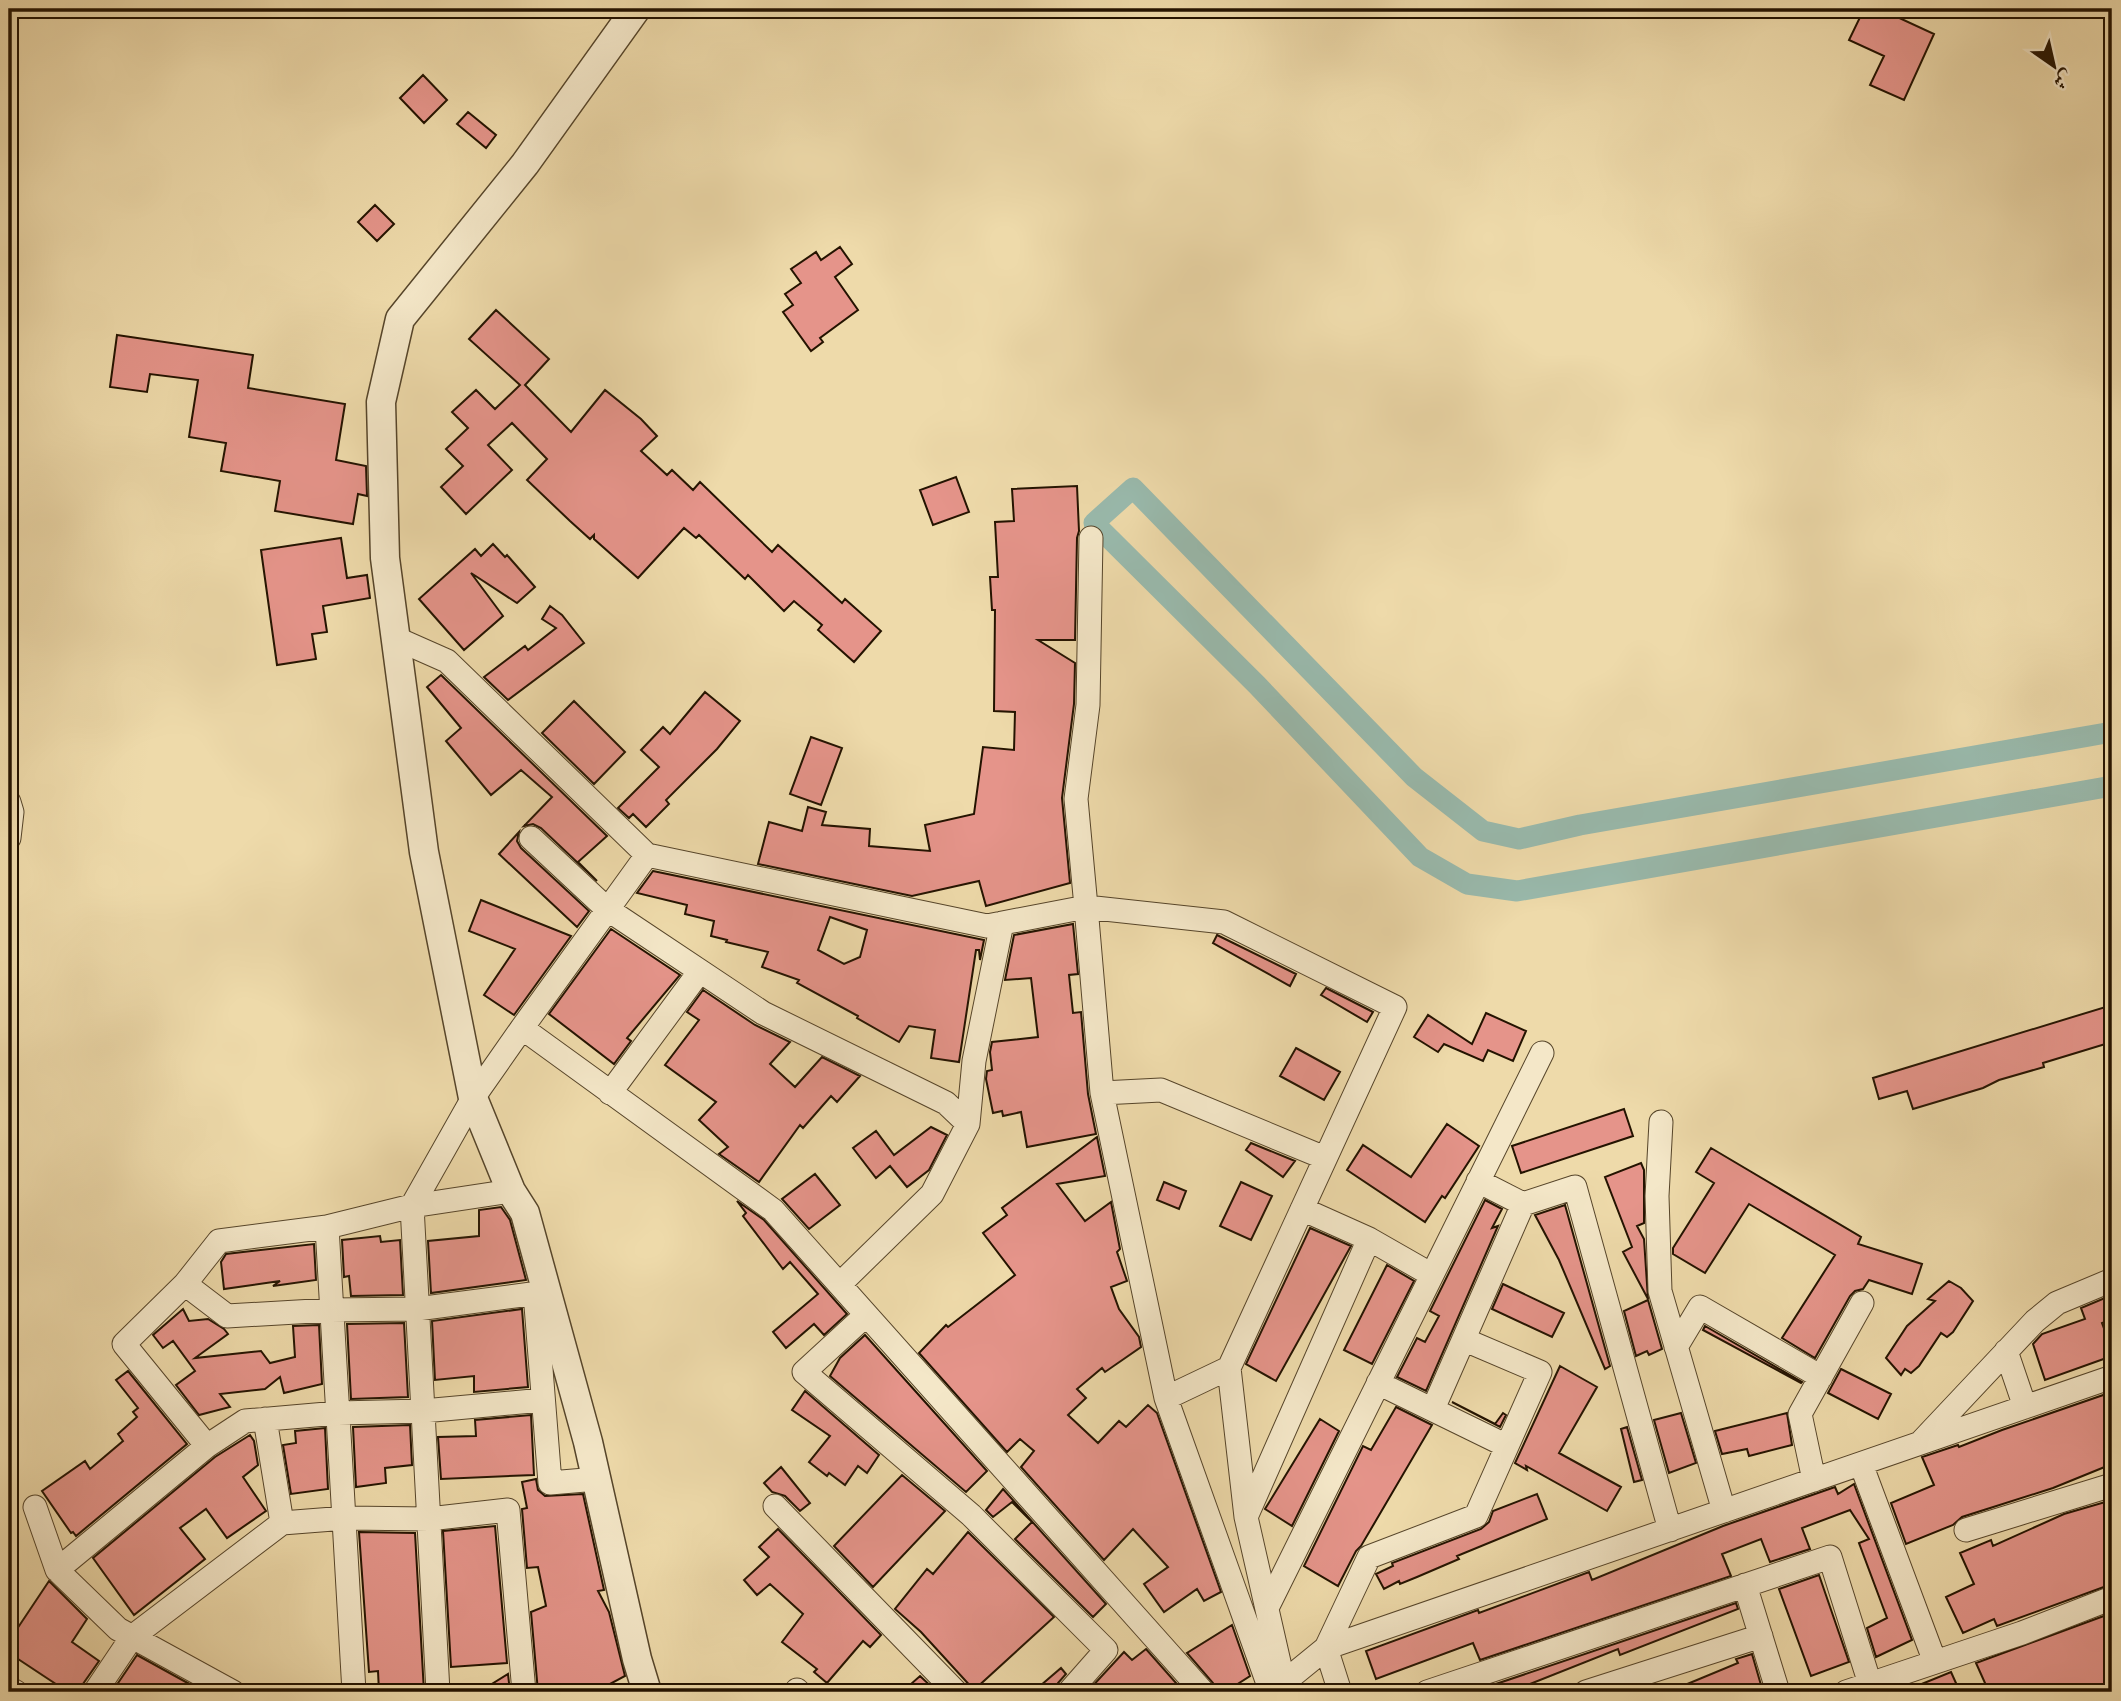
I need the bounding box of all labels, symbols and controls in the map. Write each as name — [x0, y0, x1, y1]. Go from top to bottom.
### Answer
north arrow — [2020, 32, 2090, 102]
text: ش — [2049, 65, 2075, 91]

